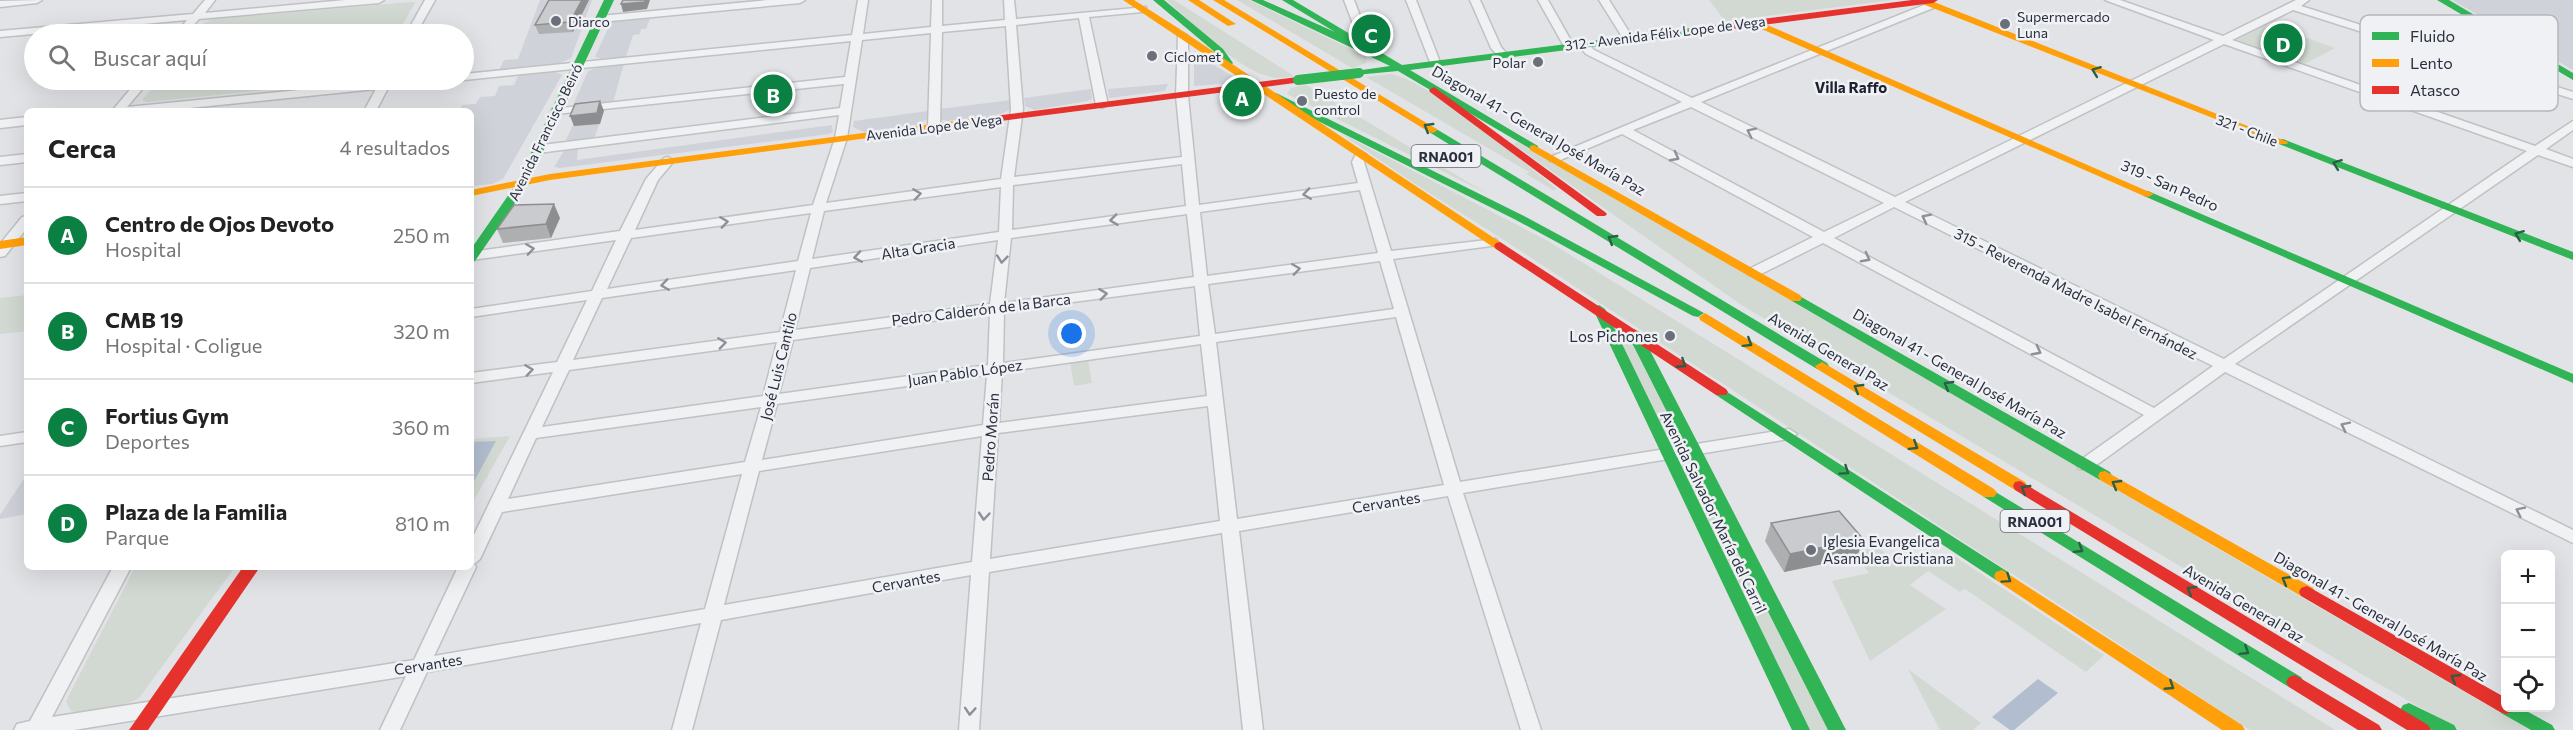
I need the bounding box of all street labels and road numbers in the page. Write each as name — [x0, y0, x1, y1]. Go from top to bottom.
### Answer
street label: 312 - Avenida Félix Lope de Vega — [1564, 12, 1766, 54]
street label: Avenida Francisco Beiró — [504, 61, 586, 203]
street label: Diagonal 41 - General José María Paz — [1429, 61, 1649, 199]
street label: Avenida Lope de Vega — [865, 110, 1003, 144]
street label: 321 - Chile — [2214, 110, 2280, 150]
road number: RNA001 — [1412, 145, 1480, 167]
street label: 319 - San Pedro — [2119, 155, 2222, 215]
street label: 315 - Reverenda Madre Isabel Fernández — [1951, 224, 2201, 362]
street label: Alta Gracia — [880, 233, 956, 263]
street label: Pedro Calderón de la Barca — [890, 289, 1072, 329]
street label: Diagonal 41 - General José María Paz — [1850, 304, 2070, 442]
street label: Avenida General Paz — [1765, 308, 1893, 394]
street label: José Luis Cantilo — [756, 310, 800, 422]
street label: Juan Pablo López — [906, 355, 1024, 389]
street label: Pedro Morán — [978, 392, 1002, 482]
street label: Avenida Salvador María del Carril — [1657, 408, 1771, 616]
street label: Cervantes — [1351, 488, 1422, 516]
road number: RNA001 — [2000, 510, 2070, 532]
street label: Diagonal 41 - General José María Paz — [2271, 547, 2491, 685]
street label: Avenida General Paz — [2180, 560, 2308, 646]
street label: Cervantes — [870, 566, 942, 596]
street label: Cervantes — [393, 650, 464, 678]

